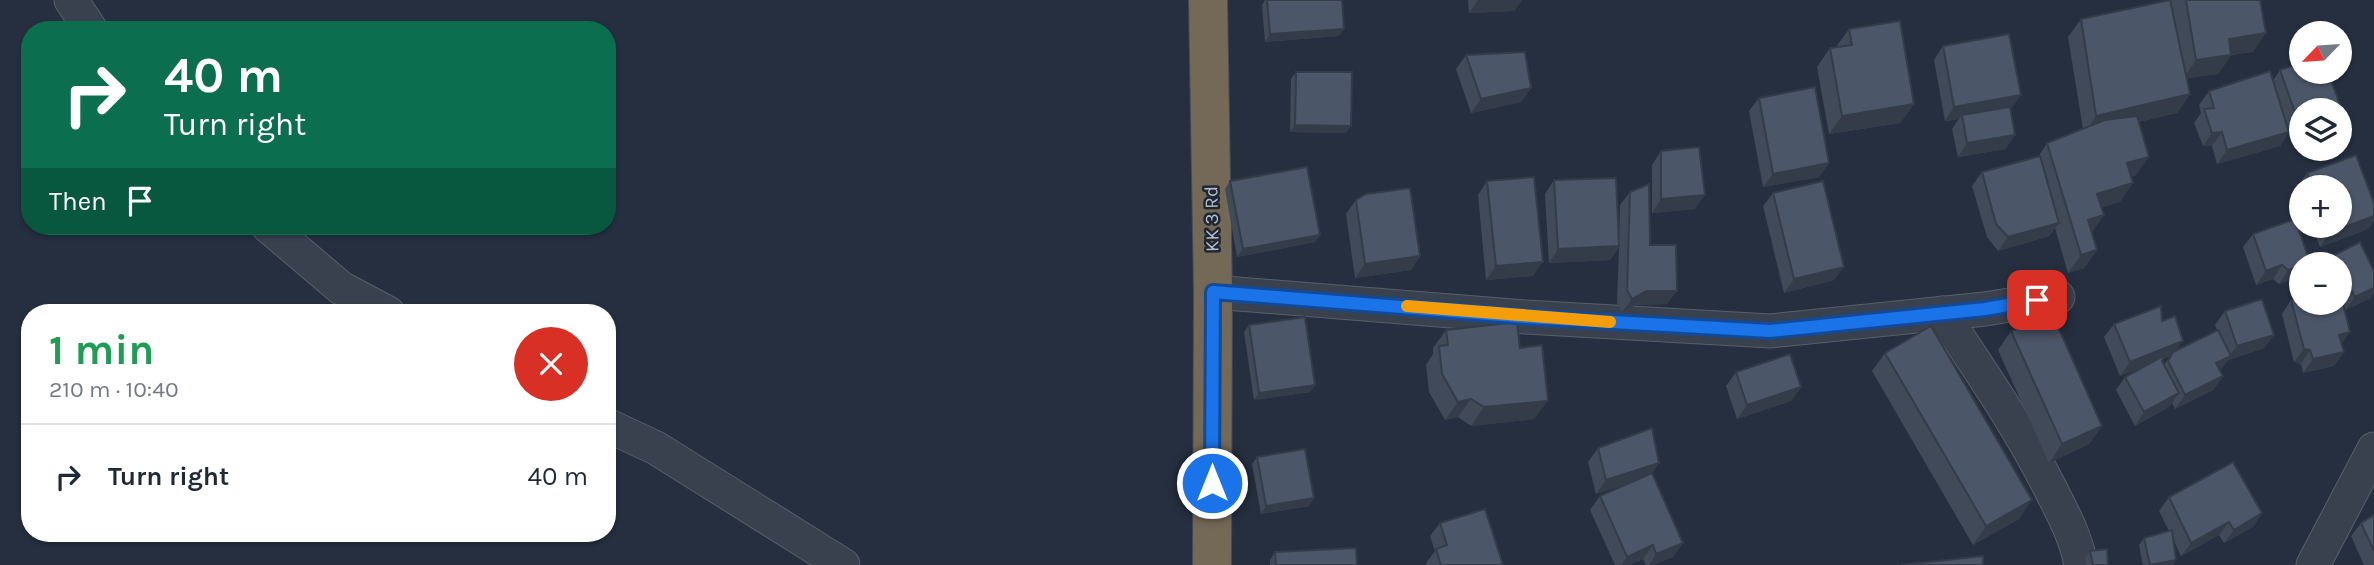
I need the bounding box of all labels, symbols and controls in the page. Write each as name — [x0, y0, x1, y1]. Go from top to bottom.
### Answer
north arrow — [2289, 21, 2352, 84]
map controls — [2289, 21, 2352, 315]
text: 40 m — [164, 47, 283, 104]
icon: right — [49, 49, 140, 140]
button: layers — [2289, 98, 2352, 161]
text: Turn right — [164, 106, 306, 143]
button: + — [2289, 175, 2352, 238]
icon: arrive — [121, 182, 159, 220]
text: Then — [49, 186, 107, 217]
street label: KK 3 Rd — [1200, 186, 1224, 252]
button: − — [2289, 252, 2352, 315]
pin — [2007, 270, 2067, 330]
icon: arrive — [2018, 281, 2056, 319]
text: 1 min — [49, 325, 154, 375]
button: close — [514, 327, 588, 401]
text: 210 m · 10:40 — [49, 376, 179, 403]
position arrow — [1175, 446, 1249, 520]
icon: right — [49, 458, 87, 496]
text: Turn right — [108, 461, 229, 492]
text: 40 m — [528, 461, 588, 492]

